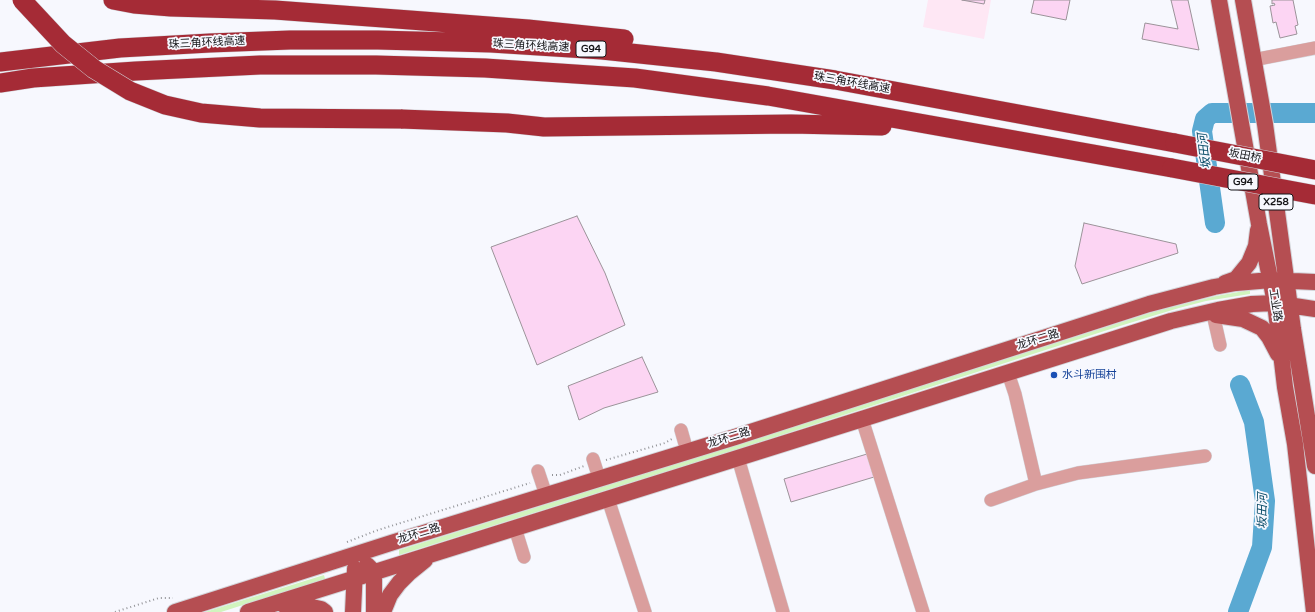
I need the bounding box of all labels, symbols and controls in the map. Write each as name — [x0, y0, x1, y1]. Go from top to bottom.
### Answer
street label: 珠三角环线高速 — [168, 34, 246, 52]
street label: 珠三角环线高速 — [492, 37, 570, 55]
road number: G94 — [576, 41, 606, 57]
street label: 珠三角环线高速 — [813, 70, 891, 96]
water label: 坂田河 — [1196, 132, 1214, 170]
street label: 坂田桥 — [1228, 146, 1262, 166]
road number: G94 — [1228, 174, 1258, 190]
road number: X258 — [1259, 194, 1293, 210]
street label: 工业路 — [1266, 288, 1284, 322]
street label: 龙环二路 — [1015, 327, 1061, 353]
place label: 水斗新围村 — [1062, 368, 1117, 382]
marker: 水斗新围村 — [1049, 370, 1059, 380]
street label: 龙环二路 — [706, 425, 752, 451]
water label: 坂田河 — [1255, 493, 1271, 529]
street label: 龙环二路 — [396, 521, 442, 547]

